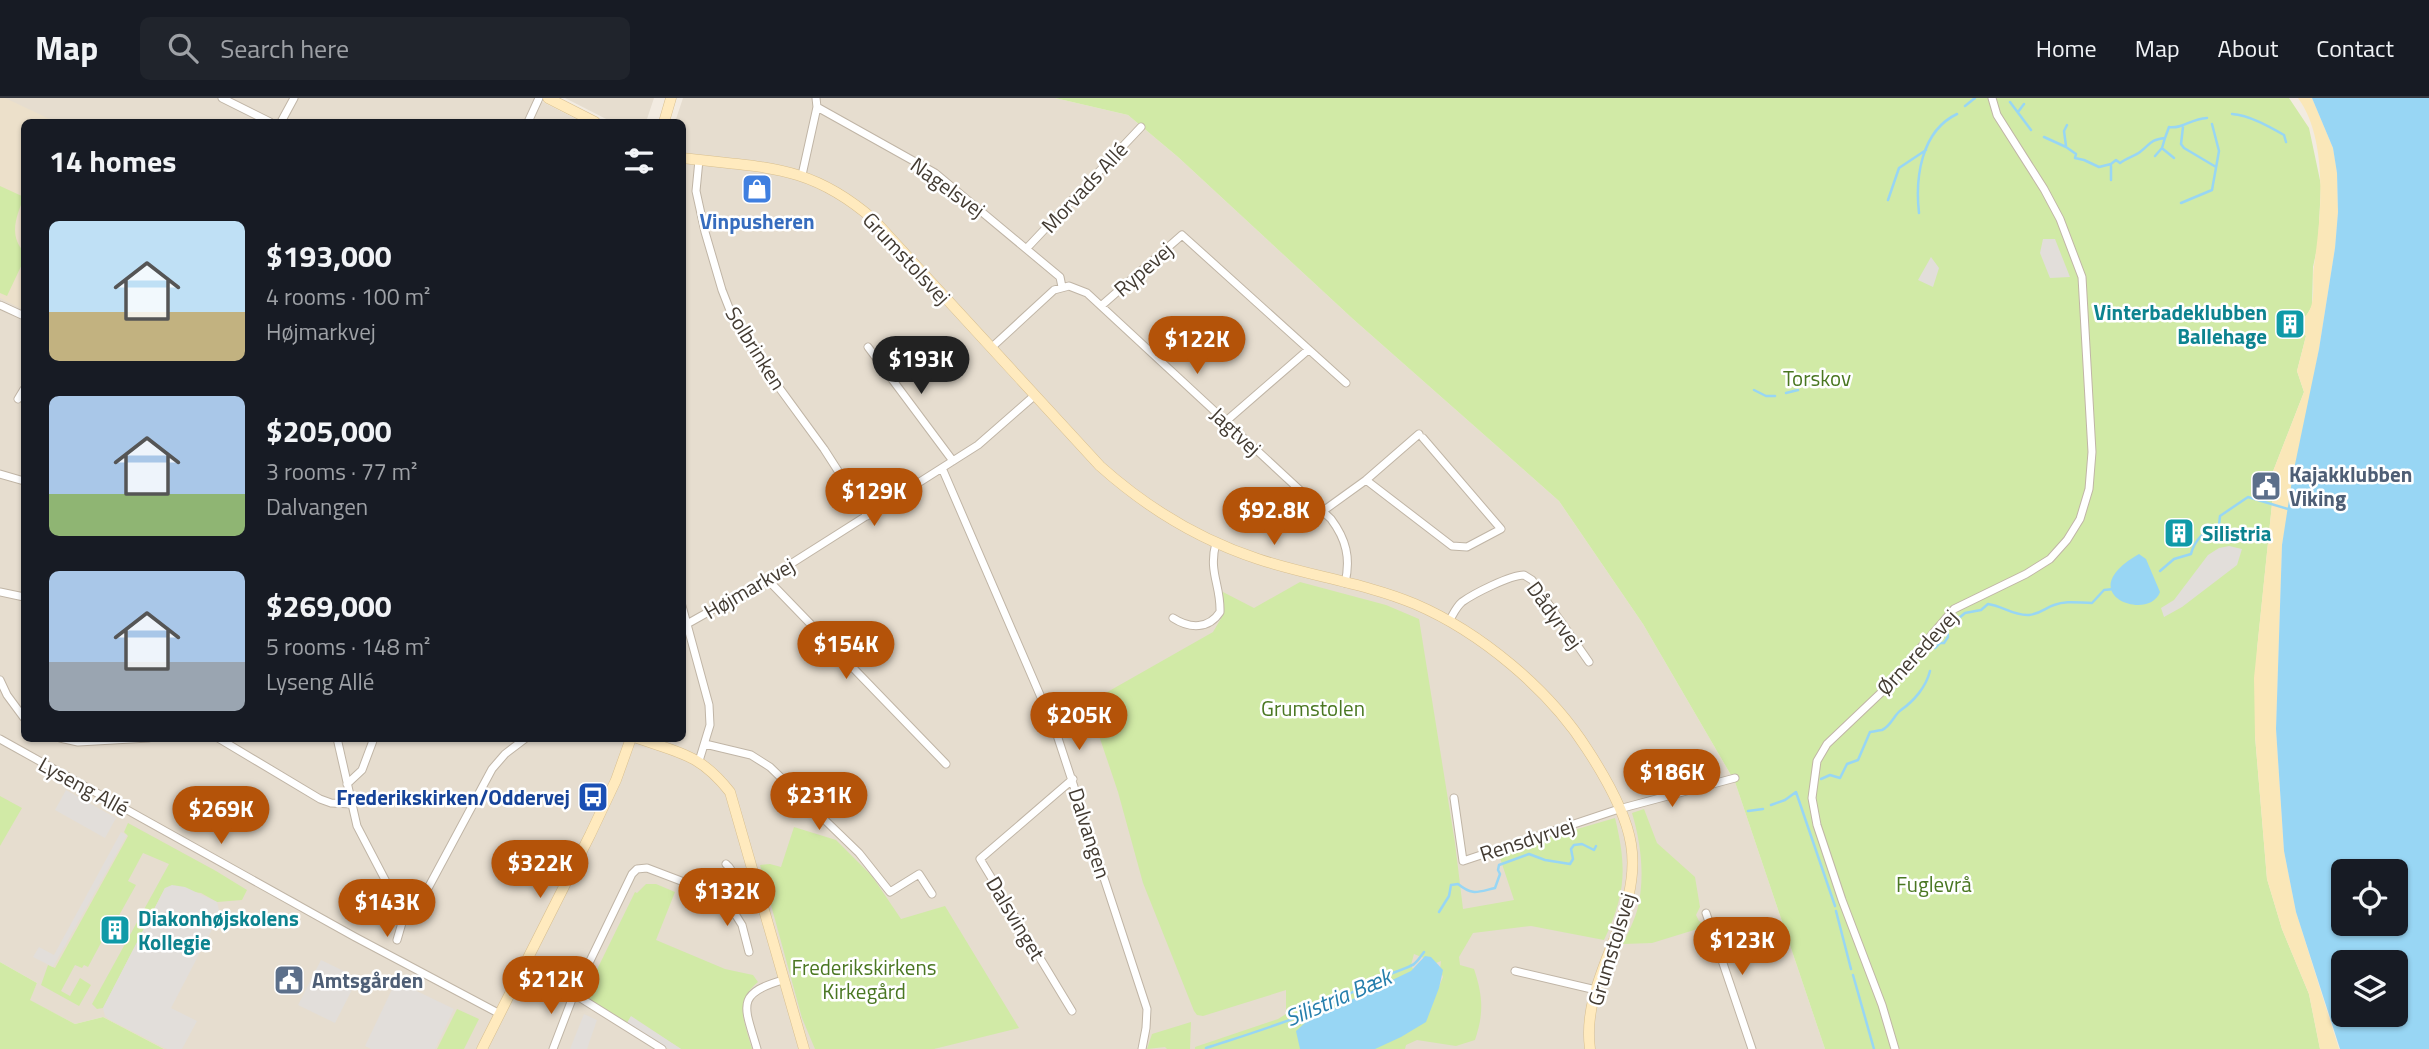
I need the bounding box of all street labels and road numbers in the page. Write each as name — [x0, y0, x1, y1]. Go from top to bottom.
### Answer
street label: Morvads Allé — [1033, 134, 1135, 240]
street label: Nagelsvej — [904, 149, 992, 225]
street label: Grumstolsvej — [855, 204, 959, 312]
street label: Rypevej — [1106, 234, 1180, 304]
street label: Solbrinken — [718, 300, 794, 396]
street label: Jagtvej — [1203, 399, 1269, 463]
street label: Højmarkvej — [698, 549, 800, 627]
street label: Dådyrvej — [1519, 574, 1591, 656]
street label: Ørneredevej — [1869, 602, 1965, 702]
street label: Lyseng Allé — [33, 748, 135, 824]
street label: Dalvangen — [1060, 784, 1120, 882]
street label: Rensdyrvej — [1475, 809, 1579, 869]
street label: Dalsvinget — [978, 870, 1054, 967]
street label: Grumstolsvej — [1579, 889, 1643, 1009]

